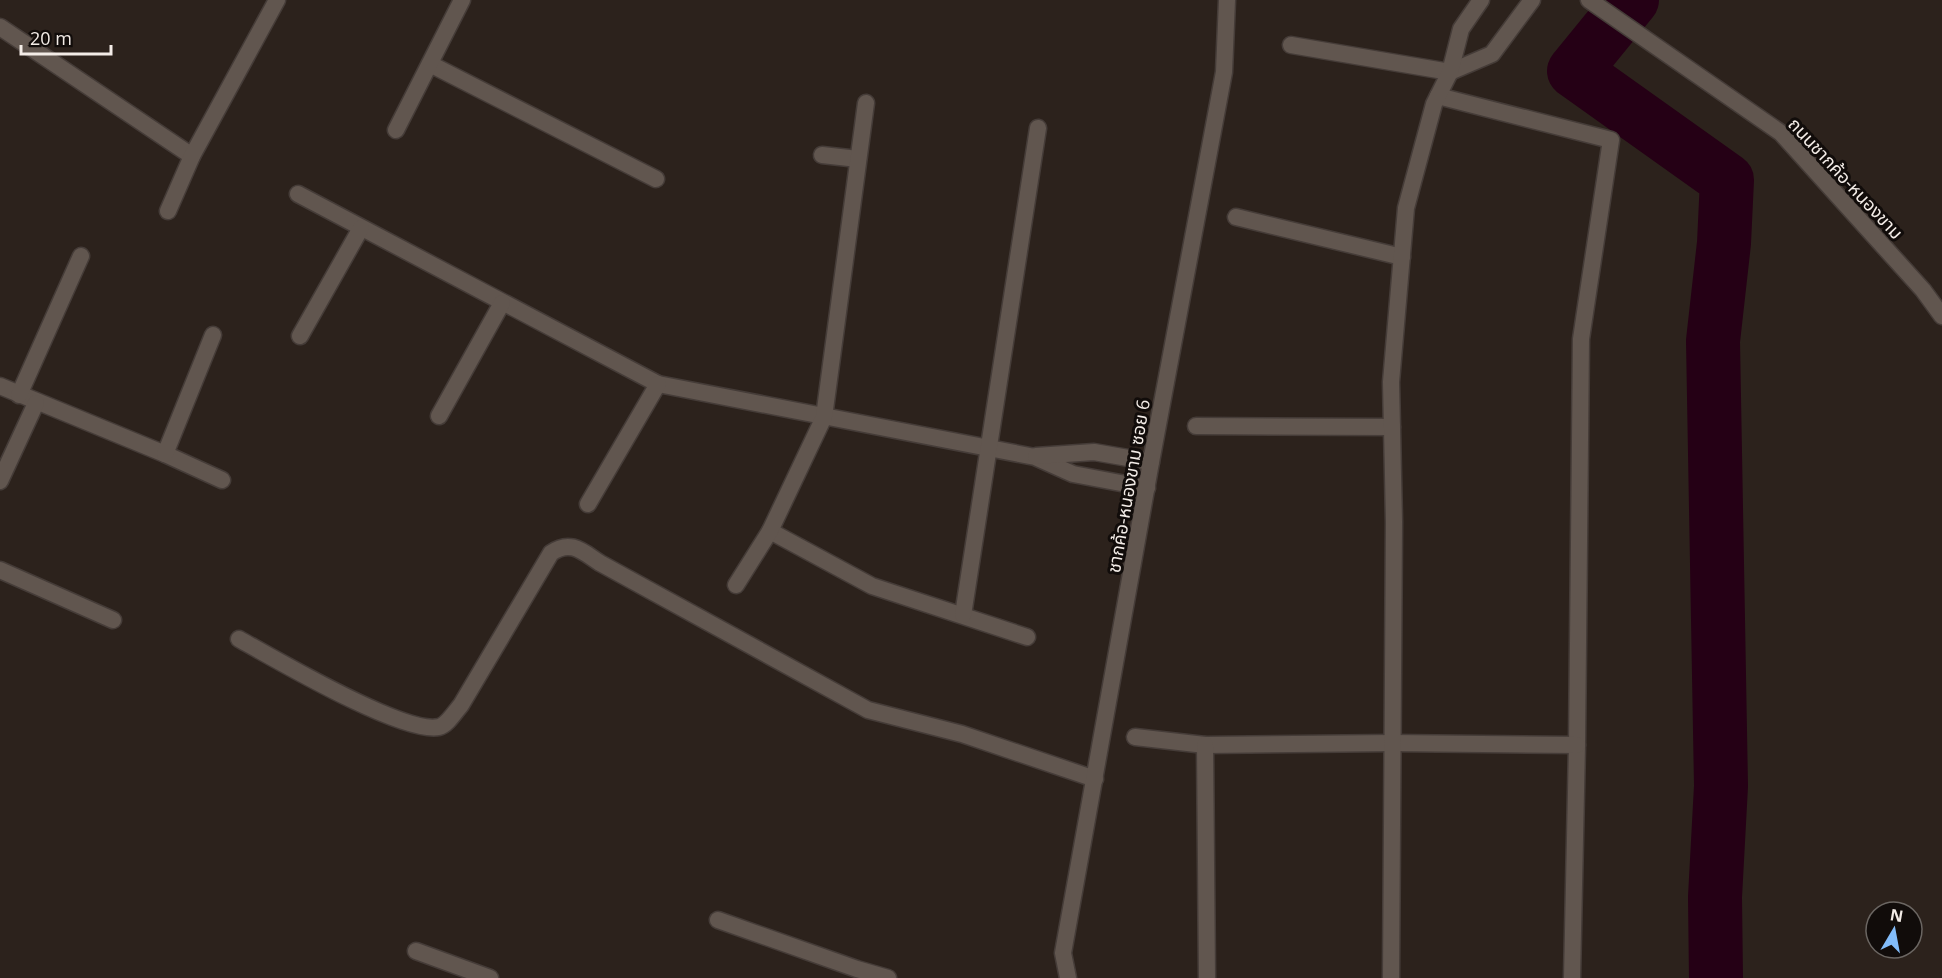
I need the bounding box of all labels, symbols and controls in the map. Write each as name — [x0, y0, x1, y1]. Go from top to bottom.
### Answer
scale bar — [21, 18, 111, 56]
text: 20 m — [30, 26, 72, 50]
street label: ถนนชากค้อ-หนองขาม — [1783, 112, 1909, 244]
street label: ชากค้อ-หนองขาม ซอย 6 — [1101, 397, 1155, 575]
north arrow — [1864, 900, 1924, 960]
text: N — [1888, 903, 1905, 927]

